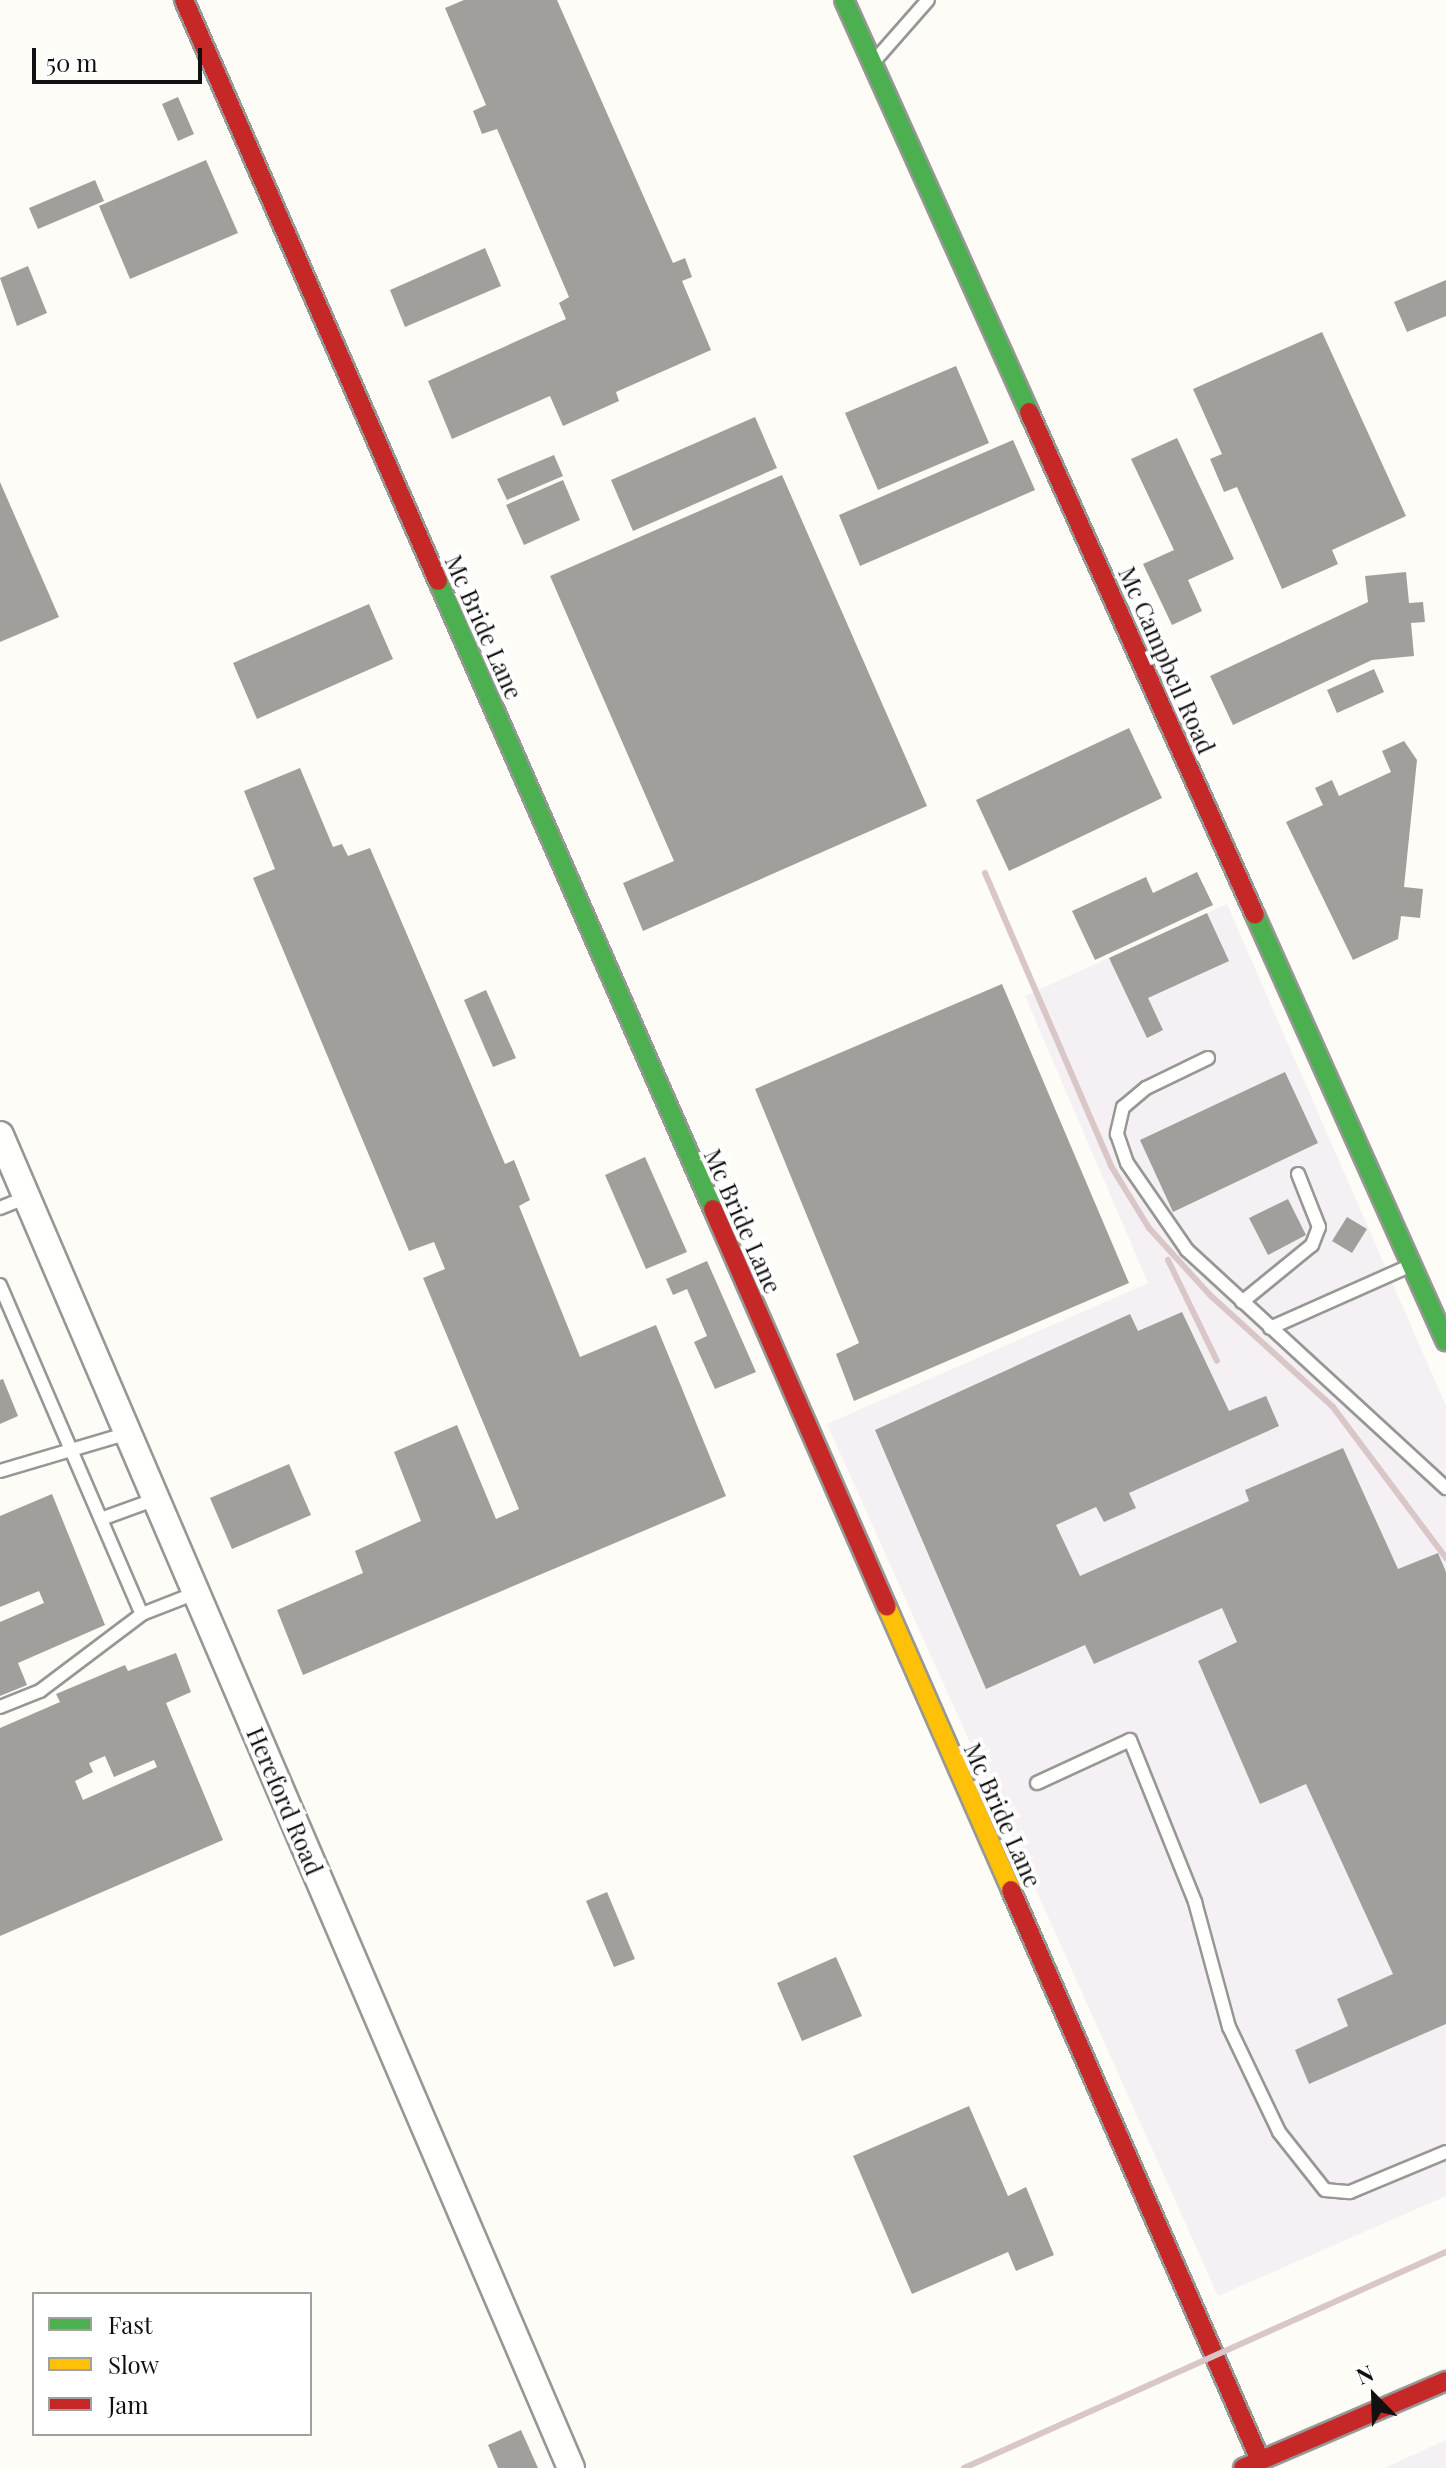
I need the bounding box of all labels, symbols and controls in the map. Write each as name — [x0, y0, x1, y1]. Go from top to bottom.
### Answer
scale bar — [36, 32, 206, 82]
text: 50 m — [46, 46, 98, 78]
street label: Mc Bride Lane — [439, 550, 529, 704]
street label: Mc Campbell Road — [1113, 562, 1221, 758]
street label: Mc Bride Lane — [698, 1144, 788, 1298]
street label: Hereford Road — [241, 1723, 329, 1879]
street label: Mc Bride Lane — [958, 1738, 1048, 1892]
legend — [32, 2292, 312, 2436]
text: Fast — [108, 2308, 153, 2340]
text: Slow — [108, 2348, 159, 2380]
north arrow — [1334, 2356, 1414, 2436]
text: N — [1351, 2357, 1378, 2391]
text: Jam — [108, 2388, 149, 2420]

